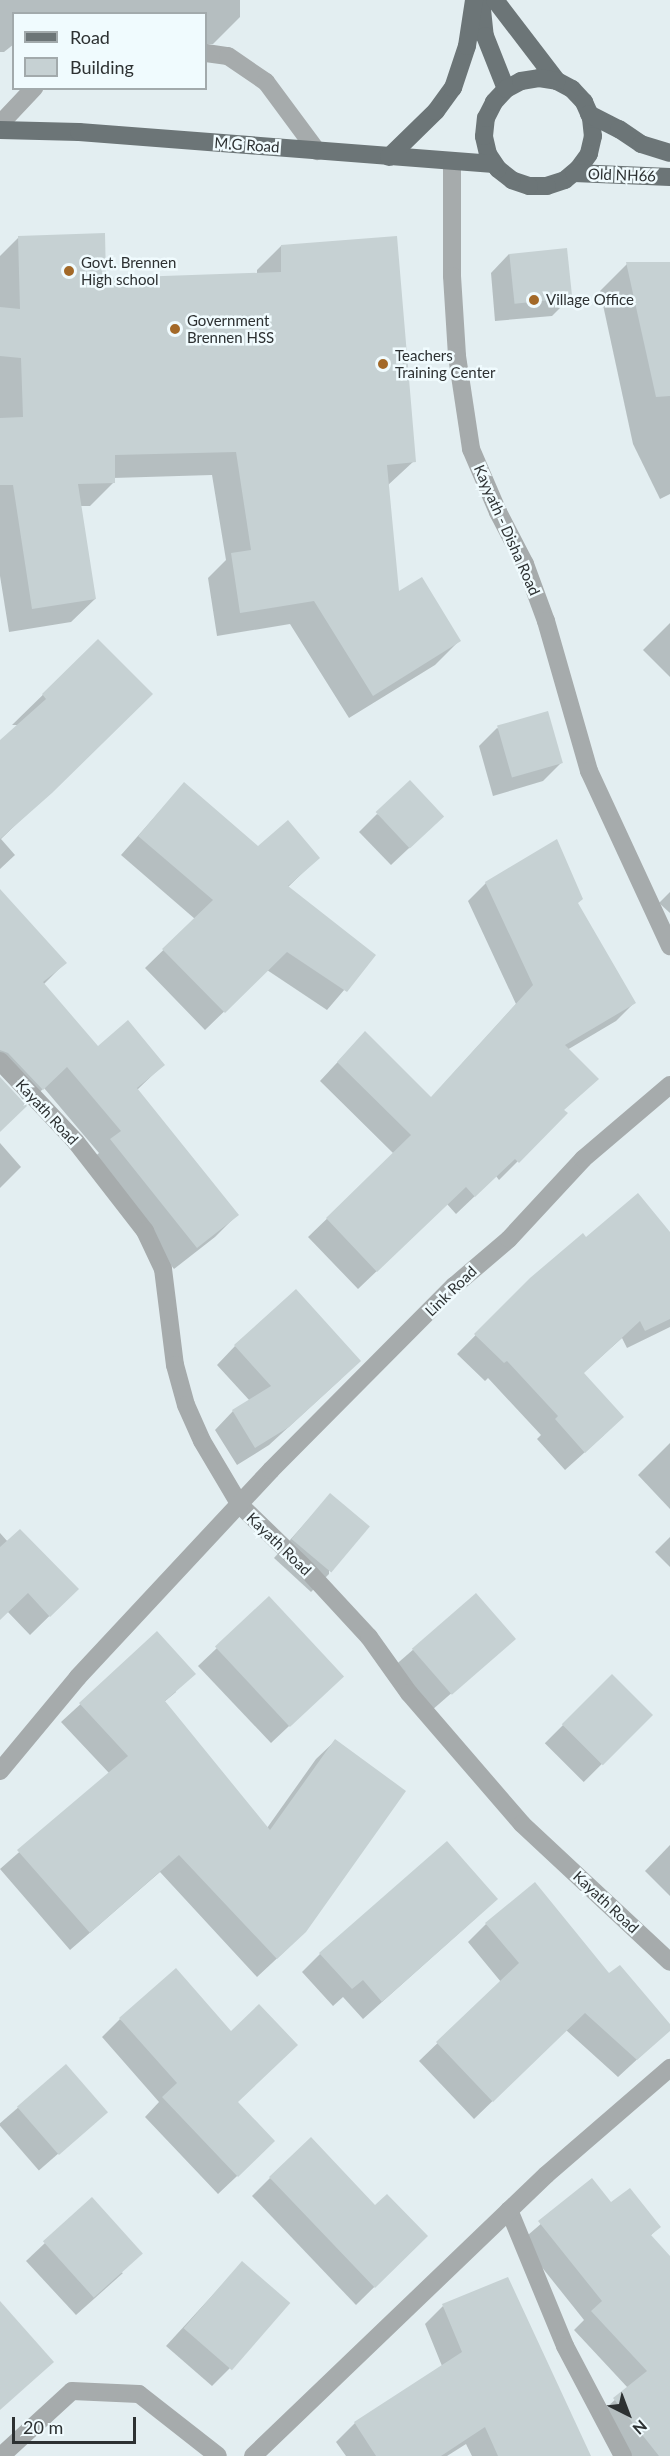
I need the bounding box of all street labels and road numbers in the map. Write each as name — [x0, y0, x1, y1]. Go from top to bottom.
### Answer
street label: M.G Road — [214, 134, 280, 156]
street label: Old NH66 — [588, 165, 656, 185]
street label: Kayyath - Disha Road — [470, 462, 544, 598]
street label: Kayath Road — [12, 1076, 82, 1148]
street label: Link Road — [422, 1262, 480, 1320]
street label: Kayath Road — [243, 1509, 315, 1579]
street label: Kayath Road — [570, 1867, 642, 1937]

